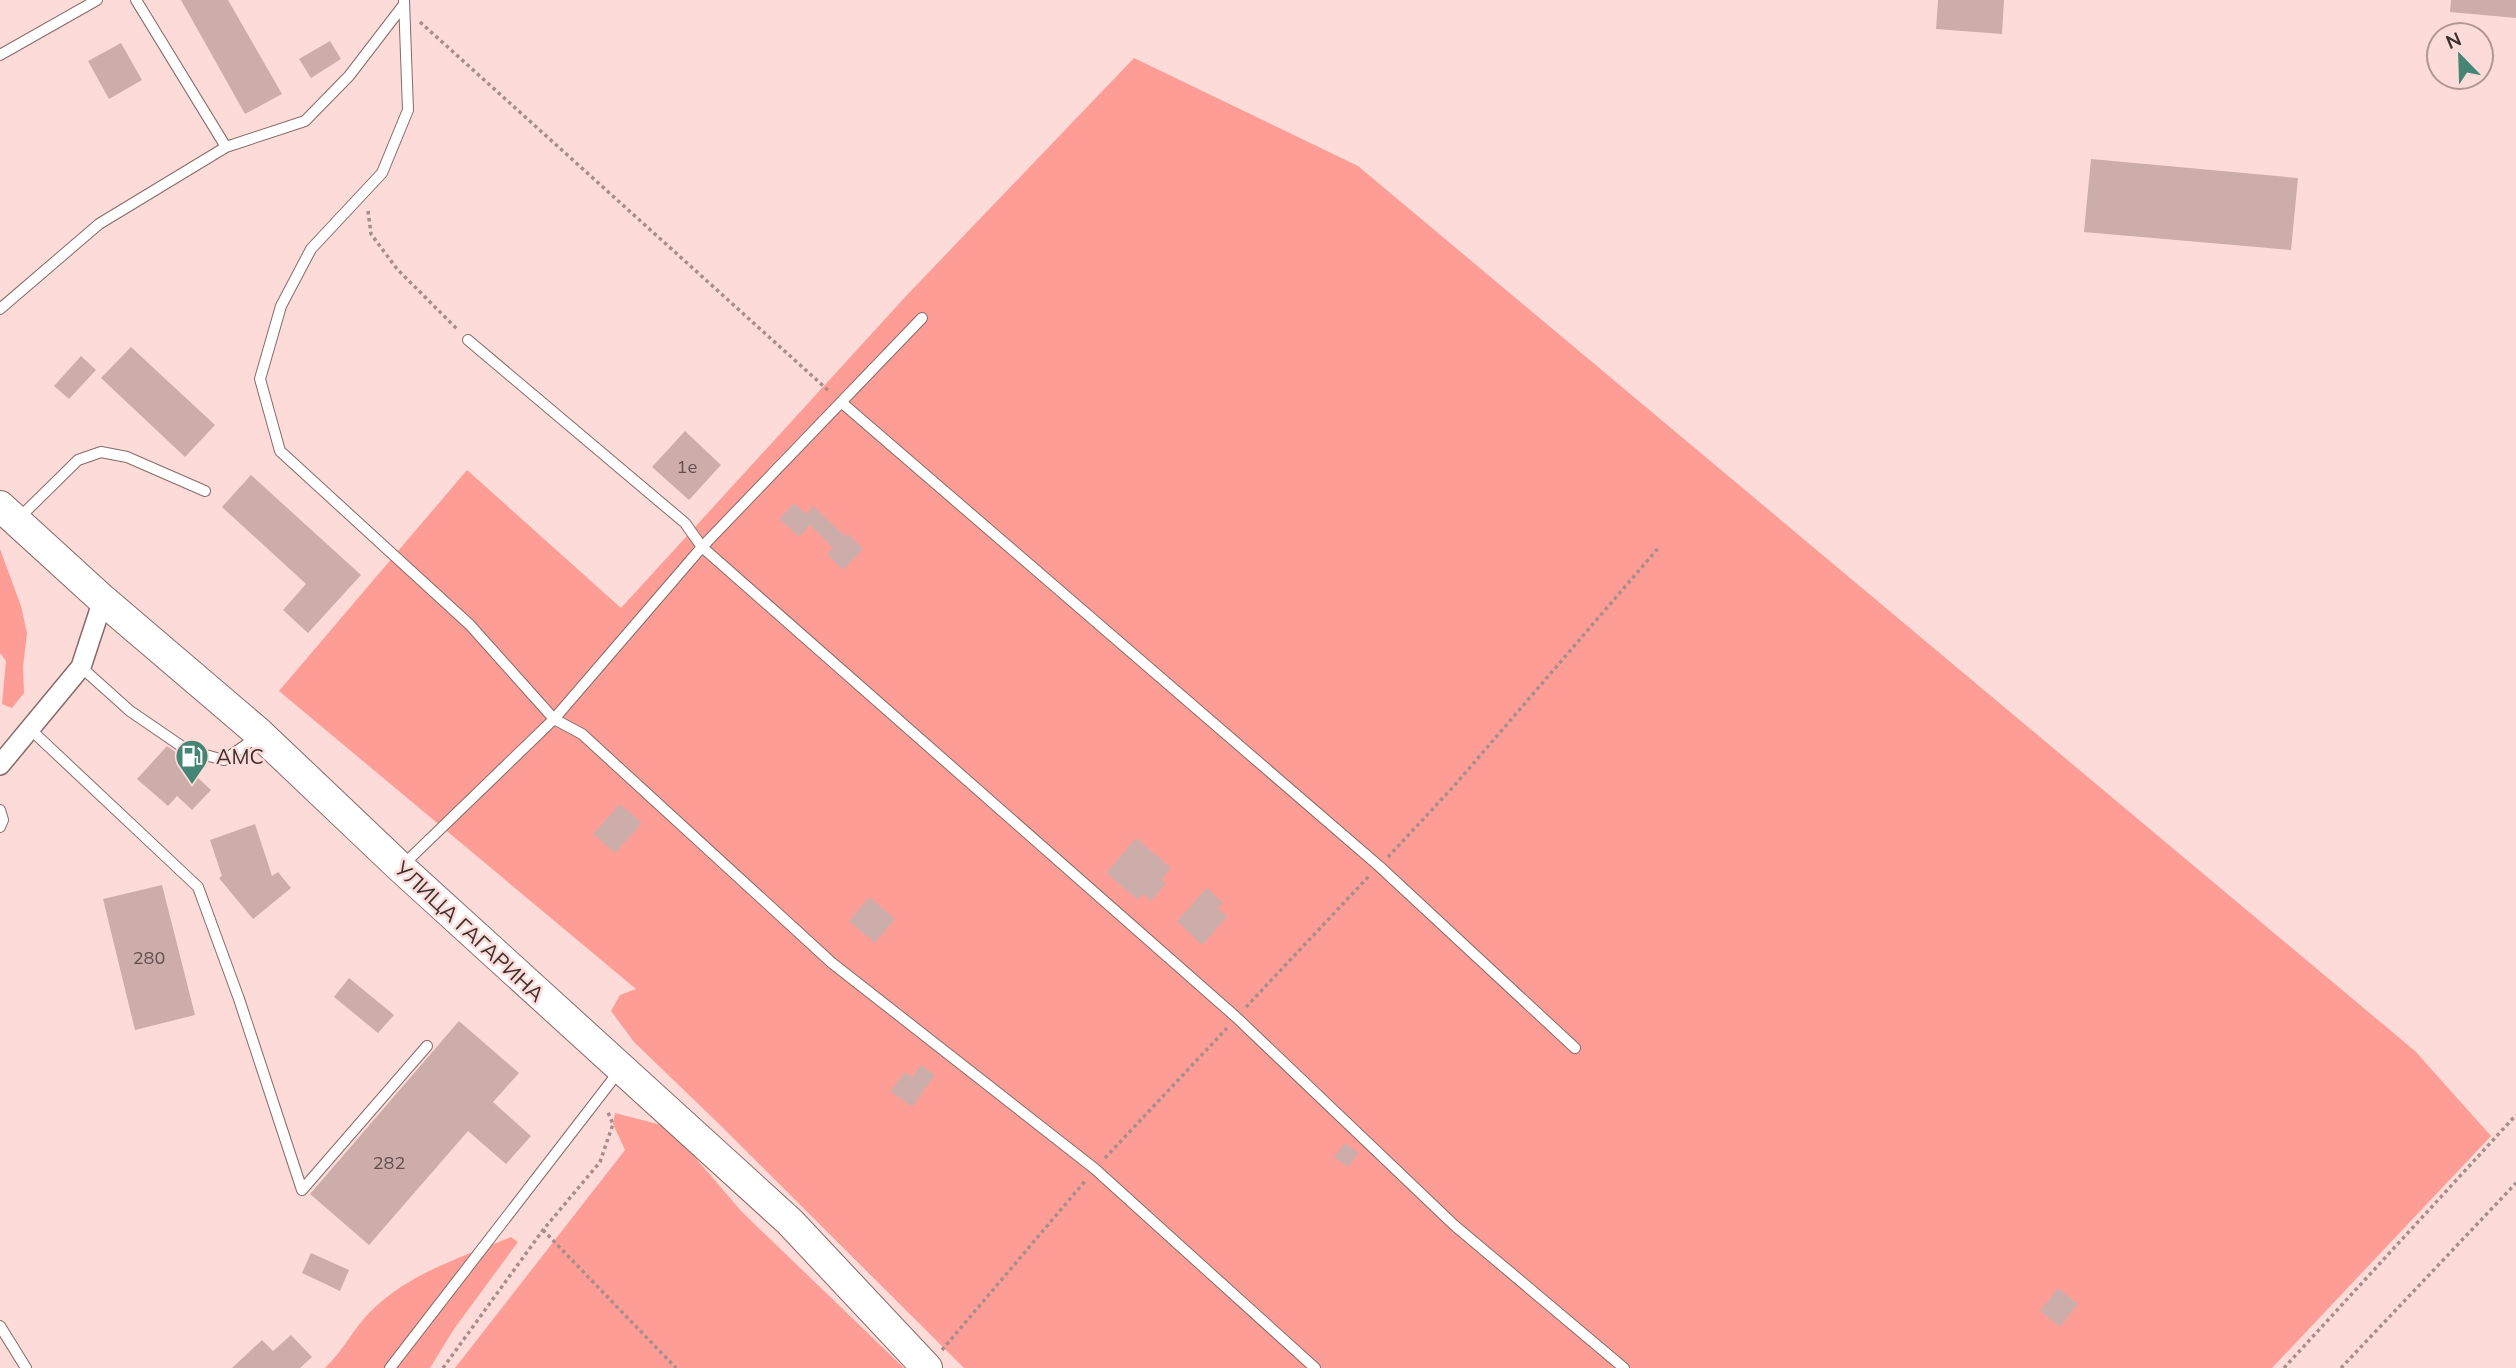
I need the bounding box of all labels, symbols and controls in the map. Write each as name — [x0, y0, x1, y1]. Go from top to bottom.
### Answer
north arrow — [2425, 21, 2495, 91]
text: N — [2442, 27, 2465, 54]
house number: 1е — [677, 455, 697, 478]
fuel station icon: AMC — [173, 737, 211, 786]
place label: AMC — [216, 743, 264, 769]
street label: УЛИЦА ГАГАРИНА — [389, 854, 550, 1007]
house number: 280 — [133, 946, 165, 969]
house number: 282 — [373, 1151, 405, 1174]

